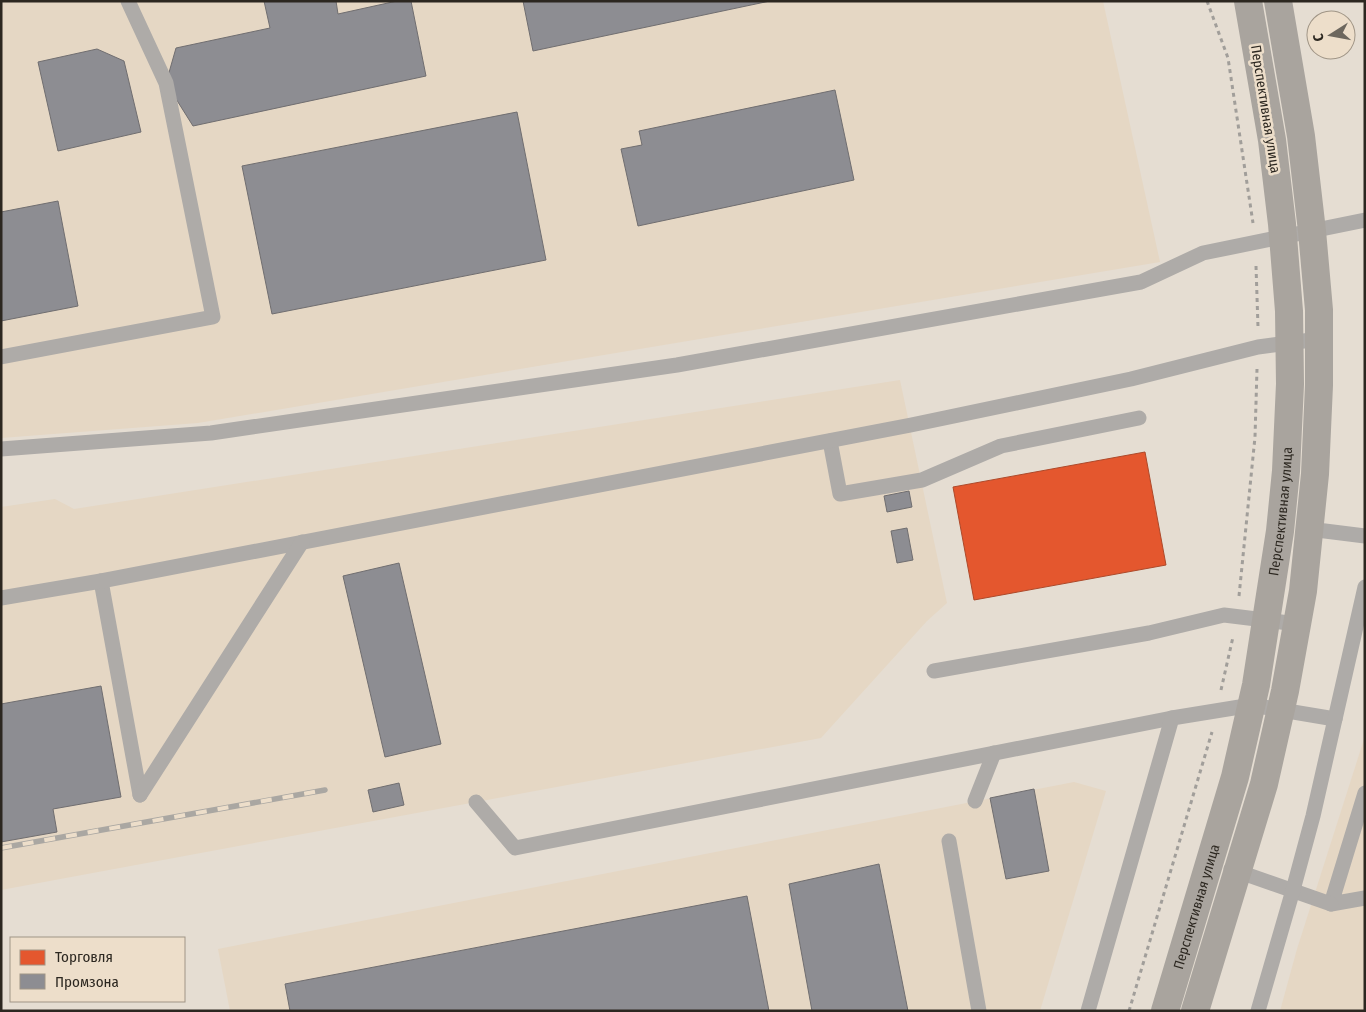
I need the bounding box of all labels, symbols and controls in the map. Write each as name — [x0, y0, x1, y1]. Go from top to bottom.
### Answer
north arrow — [1306, 10, 1356, 60]
text: С — [1310, 32, 1328, 43]
street label: Перспективная улица — [1247, 44, 1284, 175]
street label: Перспективная улица — [1265, 446, 1296, 577]
street label: Перспективная улица — [1170, 842, 1223, 971]
legend — [10, 937, 185, 1002]
text: Торговля — [55, 948, 113, 966]
text: Промзона — [55, 973, 119, 991]

